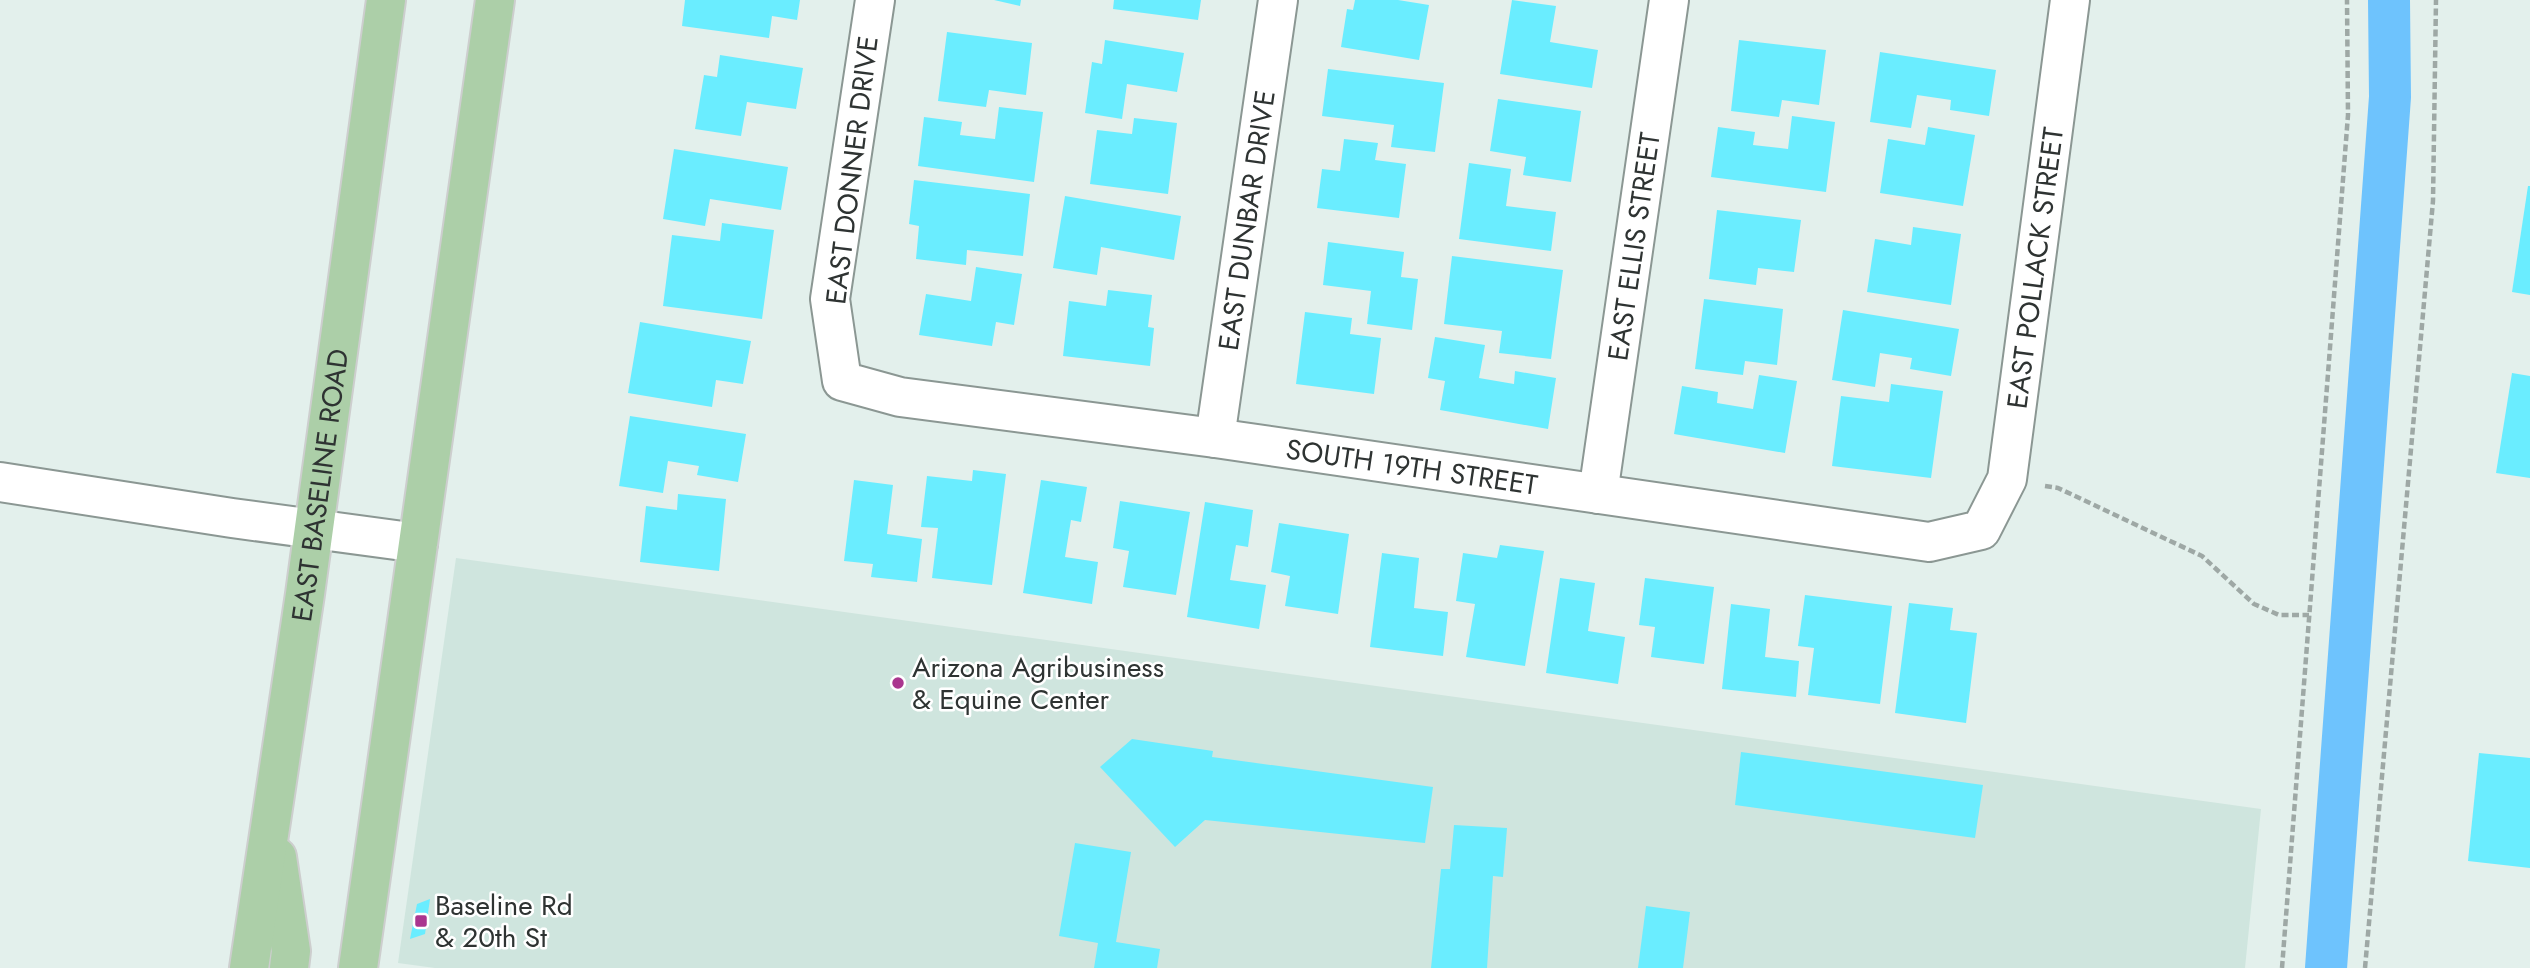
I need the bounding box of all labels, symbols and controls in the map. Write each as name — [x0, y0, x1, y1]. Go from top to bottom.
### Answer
street label: EAST DONNER DRIVE — [815, 33, 889, 307]
street label: EAST DUNBAR DRIVE — [1207, 88, 1285, 353]
street label: EAST POLLACK STREET — [1996, 125, 2074, 411]
street label: EAST ELLIS STREET — [1597, 130, 1670, 363]
street label: EAST BASELINE ROAD — [281, 346, 359, 624]
street label: SOUTH 19TH STREET — [1283, 428, 1540, 505]
place label: Arizona Agribusiness & Equine Center — [912, 647, 1164, 720]
marker: Arizona Agribusiness & Equine Center — [890, 675, 906, 691]
place label: Baseline Rd & 20th St — [435, 885, 573, 958]
marker: Baseline Rd & 20th St — [413, 913, 429, 929]

